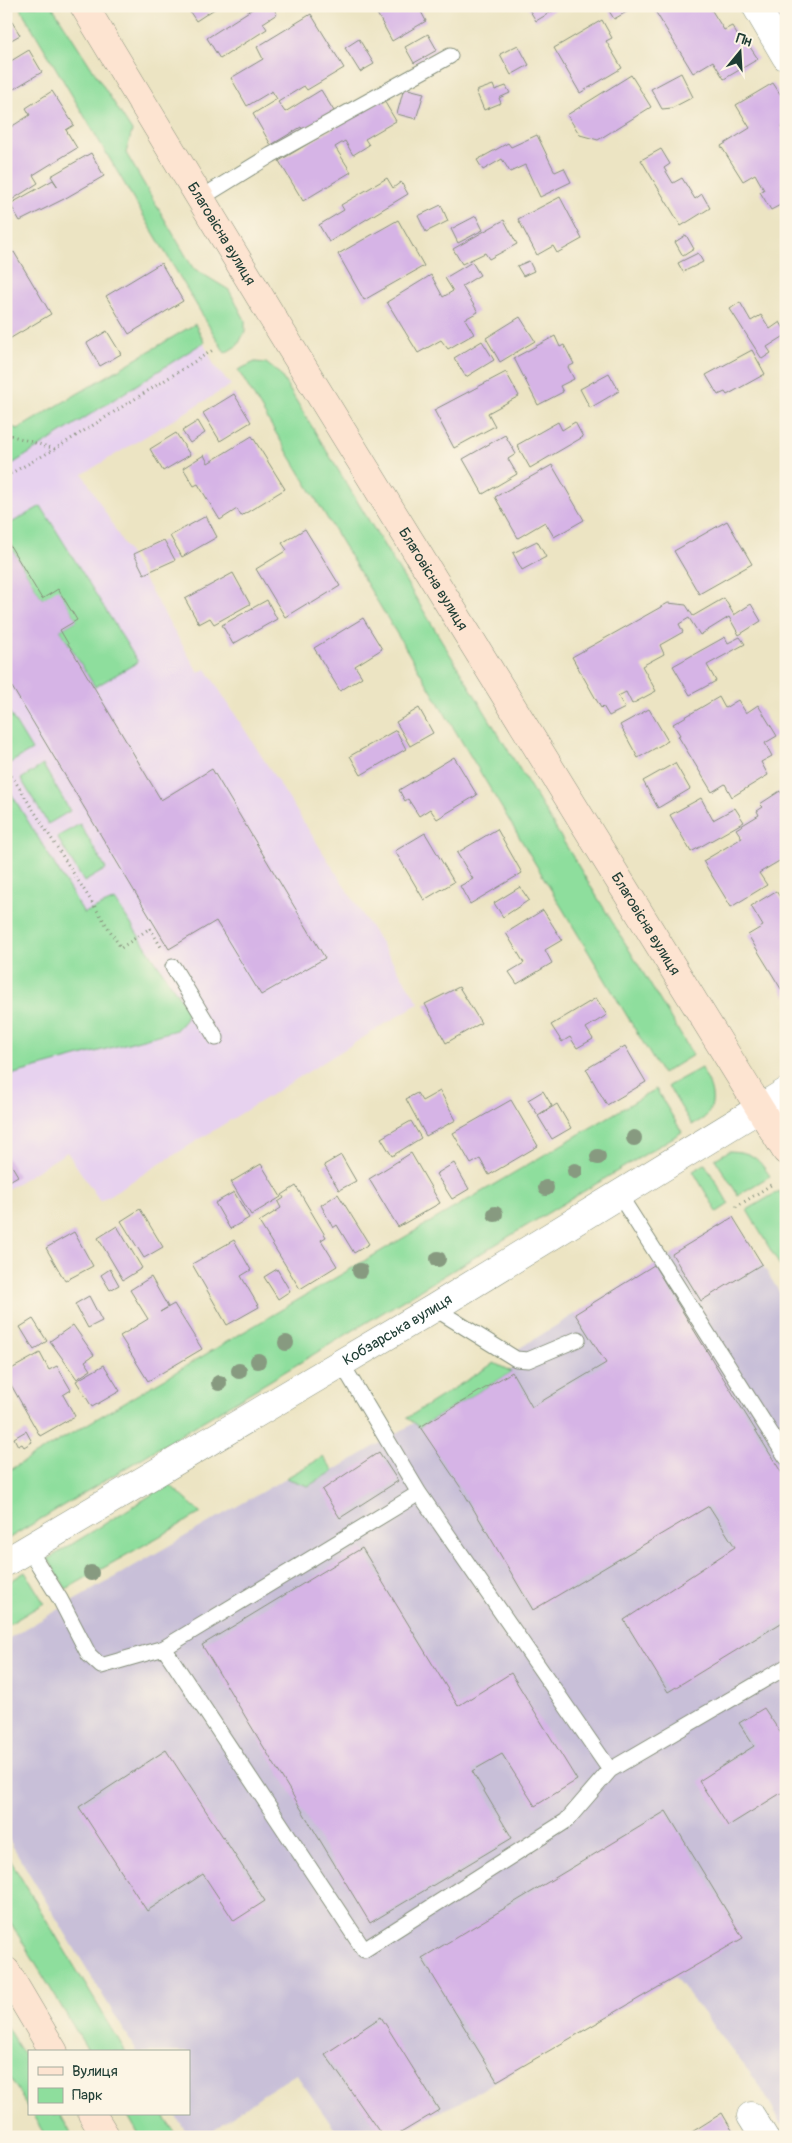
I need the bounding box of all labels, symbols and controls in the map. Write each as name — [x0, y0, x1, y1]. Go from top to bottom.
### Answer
north arrow — [714, 28, 764, 78]
text: Пн — [734, 30, 754, 51]
street label: Благовісна вулиця — [183, 179, 260, 289]
street label: Благовісна вулиця — [394, 524, 472, 634]
street label: Благовісна вулиця — [607, 869, 684, 979]
street label: Кобзарська вулиця — [339, 1290, 456, 1370]
legend — [28, 2050, 190, 2116]
text: Вулиця — [72, 2062, 118, 2081]
text: Парк — [72, 2086, 103, 2105]

